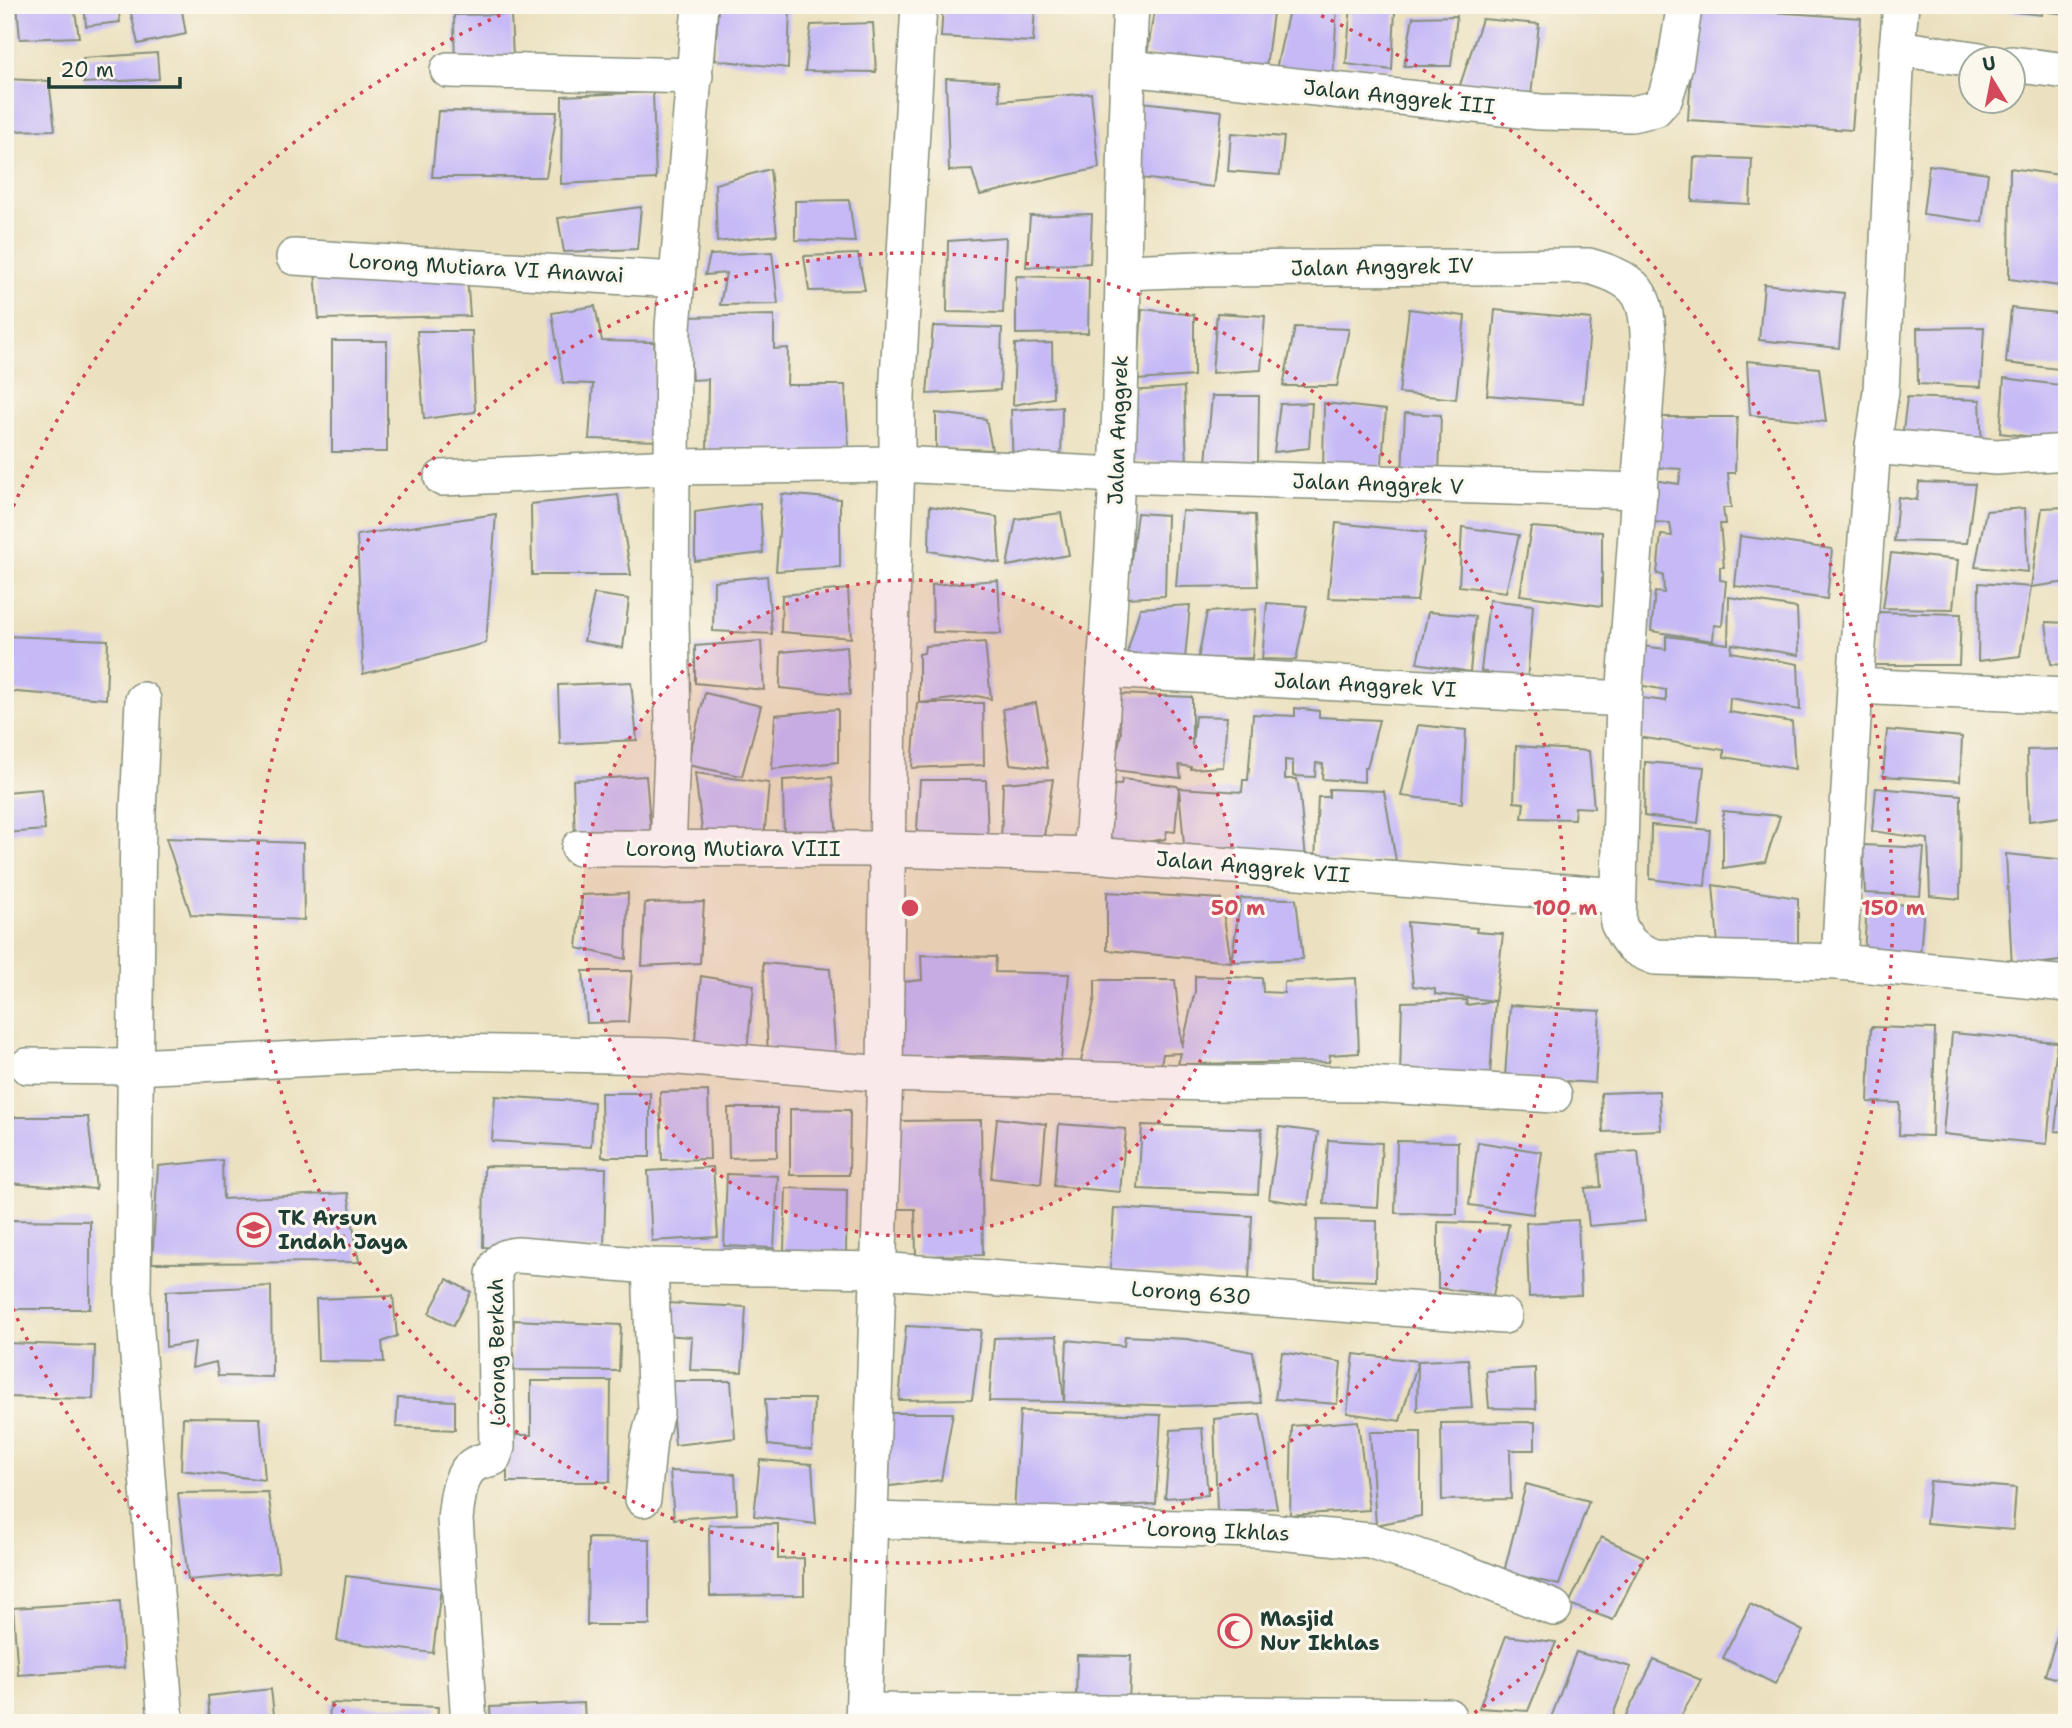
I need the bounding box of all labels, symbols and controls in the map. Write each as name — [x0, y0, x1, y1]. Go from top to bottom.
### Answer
scale bar — [49, 46, 180, 90]
north arrow — [1956, 46, 2026, 116]
text: U — [1981, 50, 1998, 77]
text: 20 m — [60, 56, 114, 84]
street label: Jalan Anggrek III — [1302, 73, 1496, 121]
street label: Lorong Mutiara VI Anawai — [348, 247, 624, 289]
street label: Jalan Anggrek IV — [1290, 251, 1474, 283]
street label: Jalan Anggrek — [1101, 354, 1135, 506]
street label: Jalan Anggrek V — [1292, 467, 1464, 501]
street label: Jalan Anggrek VI — [1273, 666, 1457, 704]
street label: Lorong Mutiara VIII — [625, 835, 841, 863]
street label: Jalan Anggrek VII — [1155, 845, 1351, 889]
text: 50 m — [1211, 894, 1265, 922]
text: 100 m — [1533, 894, 1597, 922]
text: 150 m — [1861, 894, 1925, 922]
centre of rings — [898, 896, 922, 920]
place label: TK Arsun Indah Jaya — [278, 1204, 408, 1256]
school or university icon: TK Arsun Indah Jaya — [235, 1211, 273, 1249]
street label: Lorong 630 — [1130, 1275, 1252, 1311]
street label: Lorong Berkah — [482, 1278, 512, 1426]
street label: Lorong Ikhlas — [1146, 1515, 1290, 1547]
place label: Masjid Nur Ikhlas — [1260, 1605, 1380, 1657]
mosque icon: Masjid Nur Ikhlas — [1216, 1612, 1254, 1650]

